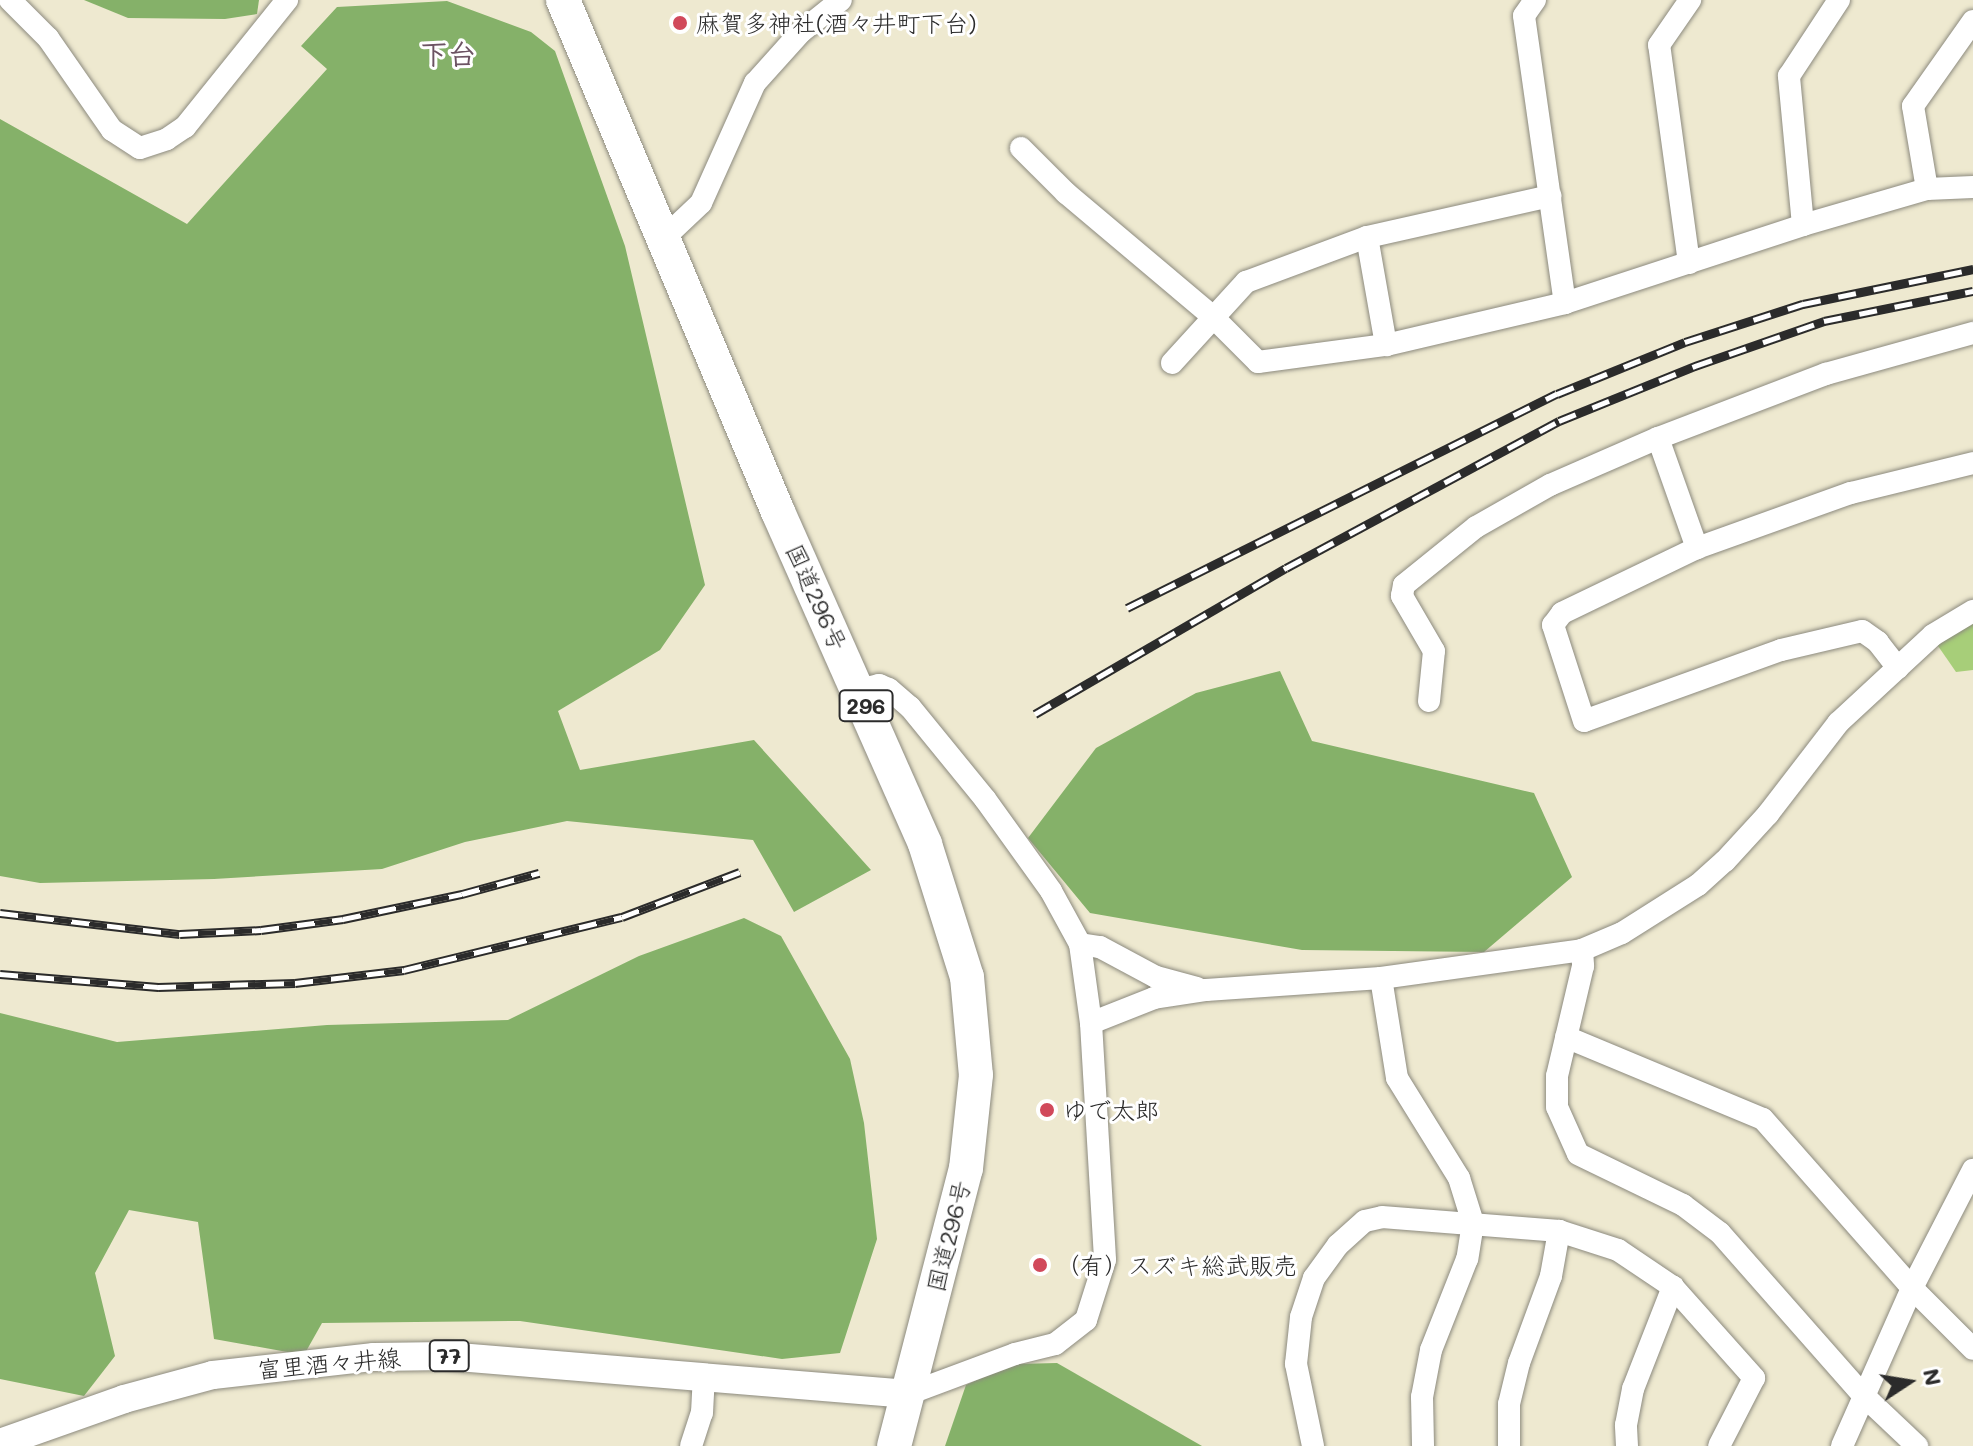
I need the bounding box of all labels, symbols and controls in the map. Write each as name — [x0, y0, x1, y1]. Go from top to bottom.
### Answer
place label: 麻賀多神社(酒々井町下台) — [696, 9, 976, 37]
marker: 麻賀多神社(酒々井町下台) — [671, 14, 689, 32]
district label: 下台 — [420, 36, 476, 70]
street label: 国道296号 — [781, 539, 853, 655]
road number: 296 — [838, 688, 894, 724]
place label: ゆで太郎 — [1063, 1096, 1159, 1124]
marker: ゆで太郎 — [1038, 1101, 1056, 1119]
street label: 国道296号 — [920, 1177, 976, 1295]
place label: （有）スズキ総武販売 — [1056, 1251, 1296, 1279]
marker: （有）スズキ総武販売 — [1031, 1256, 1049, 1274]
road number: 77 — [427, 1338, 471, 1374]
street label: 富里酒々井線 — [256, 1342, 402, 1384]
north arrow — [1869, 1342, 1949, 1422]
text: N — [1917, 1366, 1949, 1388]

